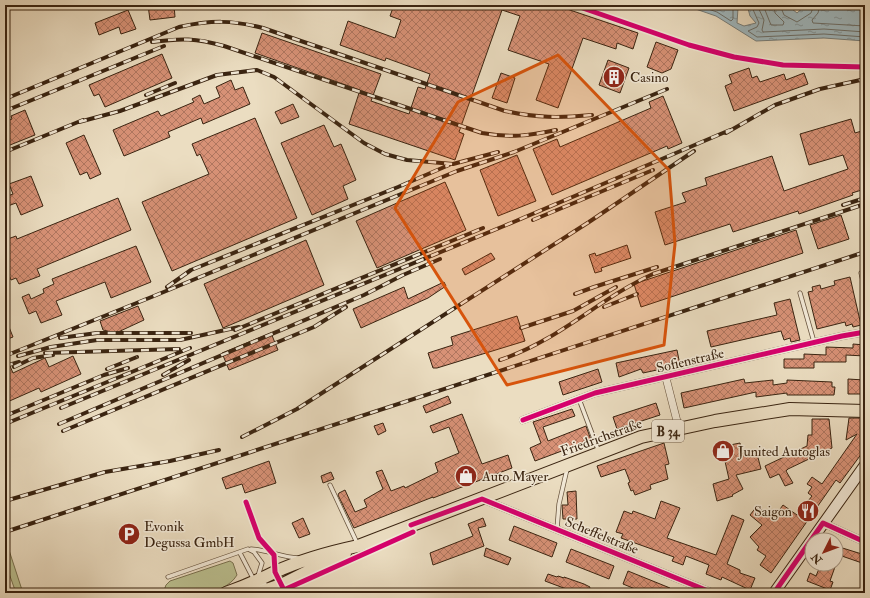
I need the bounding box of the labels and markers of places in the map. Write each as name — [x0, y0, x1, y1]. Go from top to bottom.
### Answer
building icon: Casino — [601, 64, 627, 90]
place label: Casino — [630, 69, 669, 86]
shop icon: Junited Autoglas — [710, 438, 736, 464]
place label: Junited Autoglas — [737, 443, 830, 460]
shop icon: Auto Mayer — [453, 463, 479, 489]
place label: Auto Mayer — [481, 468, 549, 486]
restaurant icon: Saigon — [795, 498, 821, 524]
place label: Saigon — [754, 503, 792, 520]
place label: Evonik Degussa GmbH — [144, 518, 234, 551]
parking icon: Evonik Degussa GmbH — [116, 521, 142, 547]

